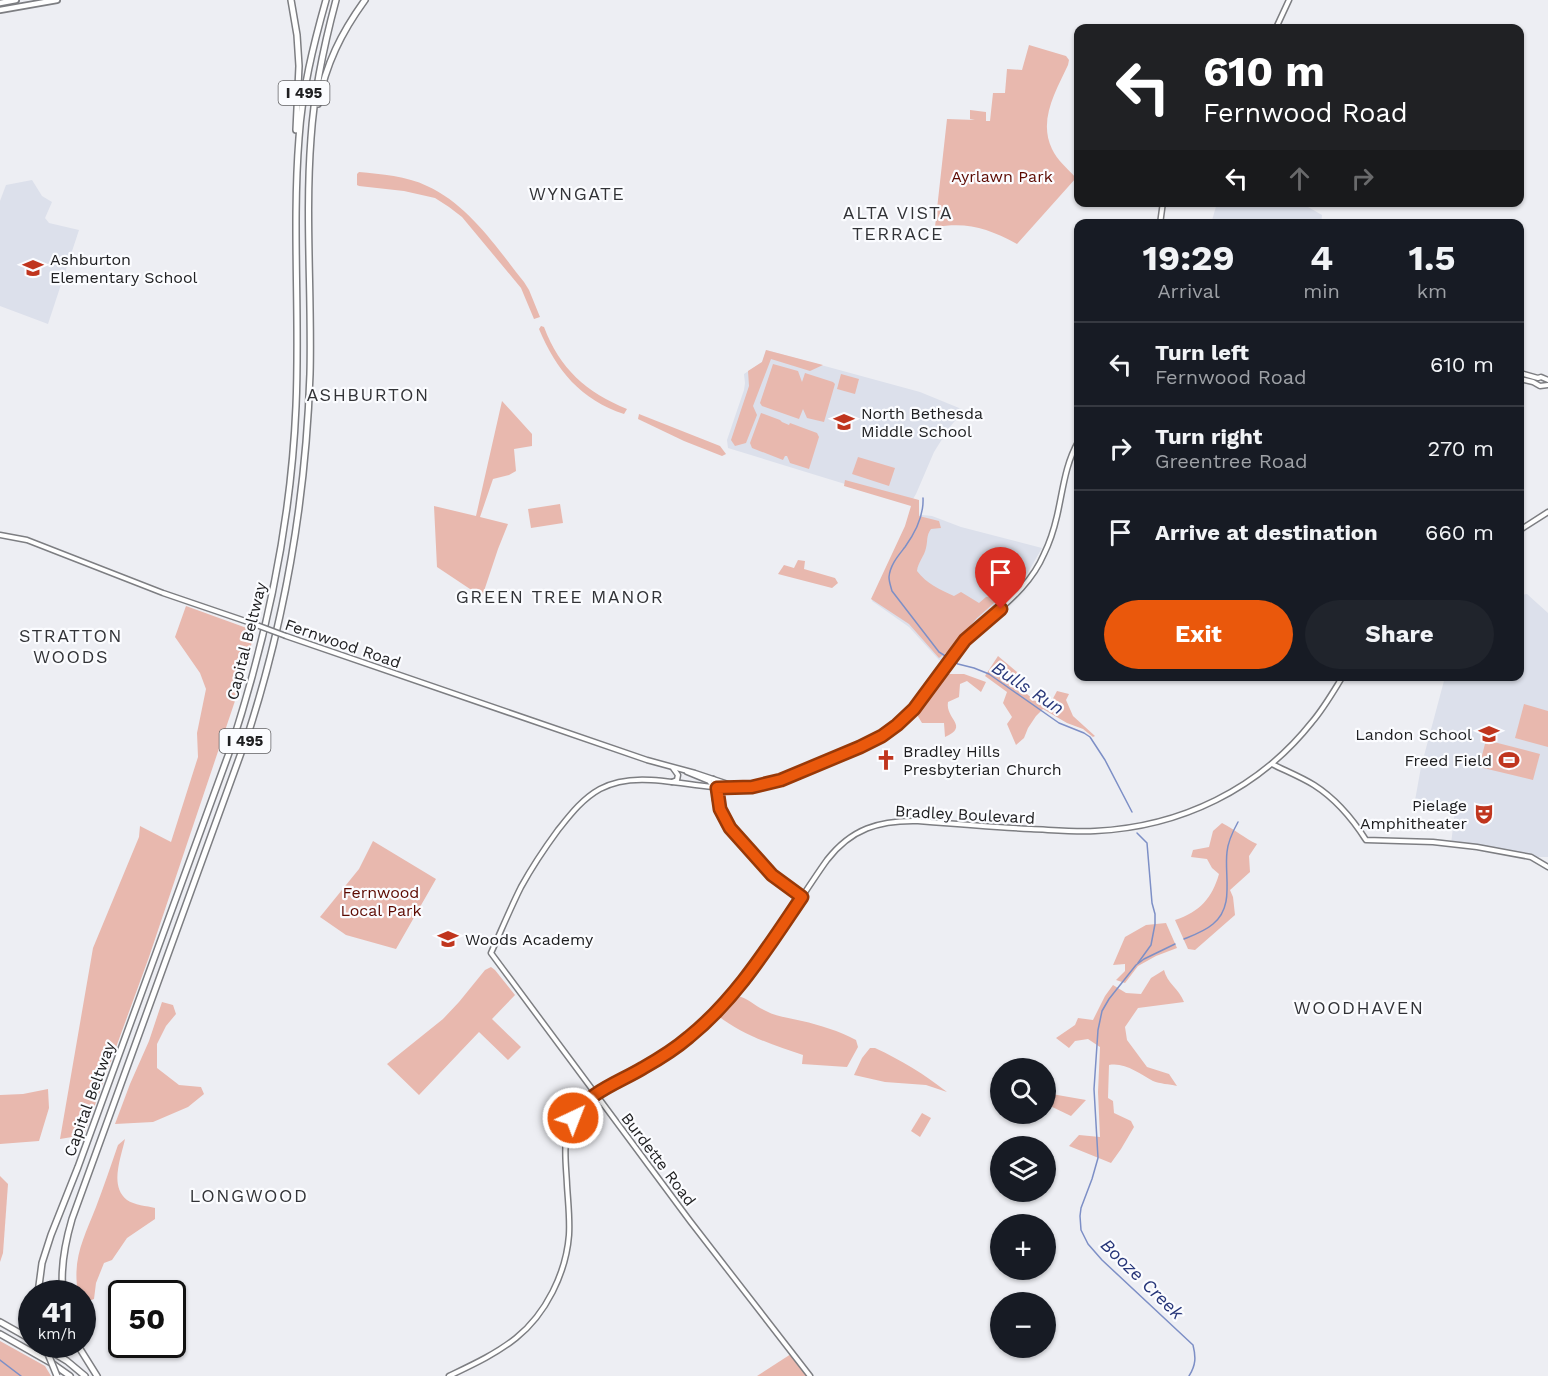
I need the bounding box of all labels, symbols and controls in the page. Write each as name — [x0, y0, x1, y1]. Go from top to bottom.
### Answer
text: 610 m — [1203, 47, 1325, 96]
icon: left — [1104, 48, 1182, 126]
road number: I 495 — [278, 81, 330, 105]
text: Fernwood Road — [1203, 97, 1408, 129]
icon: left — [1220, 162, 1253, 195]
icon: ahead — [1283, 162, 1316, 195]
icon: right — [1346, 162, 1379, 195]
park label: Ayrlawn Park — [951, 167, 1053, 186]
district label: WYNGATE — [529, 183, 625, 204]
district label: ALTA VISTA TERRACE — [843, 202, 953, 244]
text: 19:29 — [1143, 237, 1235, 279]
text: 4 — [1310, 237, 1333, 279]
text: 1.5 — [1409, 237, 1455, 279]
place label: Ashburton Elementary School — [50, 250, 198, 287]
school or university icon: Ashburton Elementary School — [21, 256, 45, 280]
text: Arrival — [1157, 279, 1220, 303]
text: min — [1303, 279, 1340, 303]
text: km — [1417, 279, 1447, 303]
text: Turn left — [1155, 340, 1249, 365]
icon: left — [1104, 348, 1137, 381]
text: 610 m — [1430, 352, 1494, 377]
text: Fernwood Road — [1155, 365, 1307, 389]
district label: ASHBURTON — [306, 384, 430, 405]
place label: North Bethesda Middle School — [861, 404, 983, 441]
school or university icon: North Bethesda Middle School — [832, 410, 856, 434]
text: Turn right — [1155, 424, 1262, 449]
icon: right — [1104, 432, 1137, 465]
text: 270 m — [1428, 436, 1494, 461]
text: Greentree Road — [1155, 449, 1308, 473]
icon: arrive — [1104, 516, 1137, 549]
text: Arrive at destination — [1155, 520, 1378, 545]
text: 660 m — [1425, 520, 1494, 545]
pin — [975, 547, 1026, 609]
icon: arrive — [984, 556, 1017, 589]
street label: Capital Beltway — [223, 579, 271, 702]
district label: GREEN TREE MANOR — [456, 586, 664, 607]
button: Exit — [1104, 600, 1293, 669]
button: Share — [1305, 600, 1494, 669]
street label: Fernwood Road — [282, 615, 403, 672]
district label: STRATTON WOODS — [19, 625, 123, 667]
water label: Bulls Run — [988, 657, 1068, 719]
school or university icon: Landon School — [1477, 722, 1501, 746]
place label: Landon School — [1355, 725, 1472, 744]
road number: I 495 — [220, 729, 270, 753]
place label: Bradley Hills Presbyterian Church — [903, 742, 1062, 779]
church icon: Bradley Hills Presbyterian Church — [874, 748, 898, 772]
sports icon: Freed Field — [1497, 748, 1521, 772]
place label: Freed Field — [1404, 751, 1492, 770]
place label: Pielage Amphitheater — [1360, 796, 1467, 833]
street label: Bradley Boulevard — [894, 801, 1035, 828]
theatre icon: Pielage Amphitheater — [1472, 802, 1496, 826]
park label: Fernwood Local Park — [340, 883, 422, 920]
school or university icon: Woods Academy — [436, 927, 460, 951]
place label: Woods Academy — [465, 930, 594, 949]
district label: WOODHAVEN — [1294, 997, 1424, 1018]
street label: Capital Beltway — [60, 1038, 119, 1159]
map controls — [990, 1058, 1056, 1358]
button: search — [990, 1058, 1056, 1124]
position arrow — [541, 1086, 605, 1150]
street label: Burdette Road — [617, 1109, 700, 1210]
button: layers — [990, 1136, 1056, 1202]
district label: LONGWOOD — [190, 1185, 308, 1206]
button: + — [990, 1214, 1056, 1280]
water label: Booze Creek — [1097, 1234, 1189, 1324]
speed limit sign: 50 — [108, 1280, 186, 1358]
button: − — [990, 1292, 1056, 1358]
text: 41 — [41, 1294, 73, 1329]
text: km/h — [38, 1325, 76, 1343]

